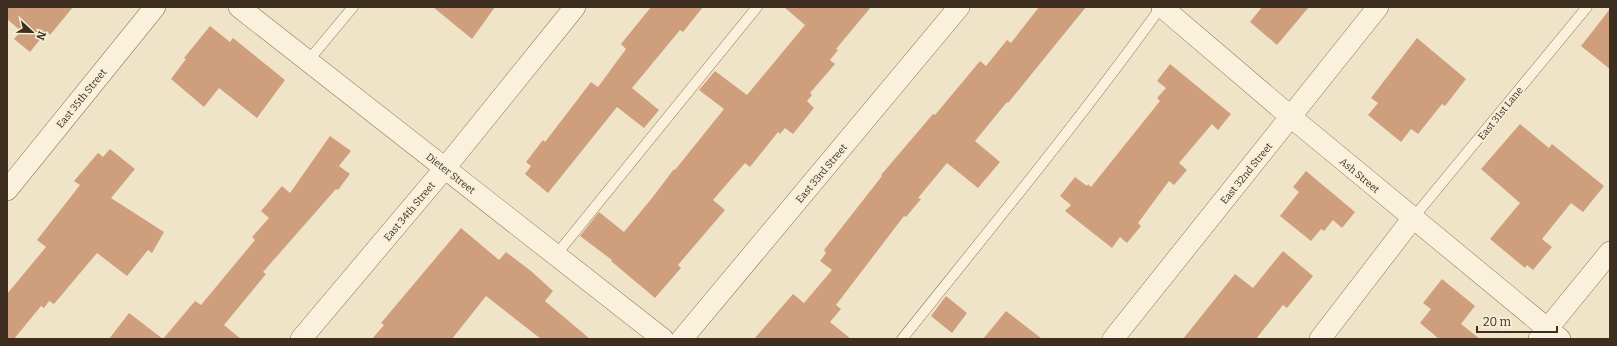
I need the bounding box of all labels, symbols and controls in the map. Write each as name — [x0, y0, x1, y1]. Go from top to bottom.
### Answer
north arrow — [12, 12, 52, 52]
text: N — [33, 29, 48, 42]
street label: East 35th Street — [54, 66, 110, 131]
street label: East 31st Lane — [1476, 85, 1526, 143]
street label: East 32nd Street — [1218, 140, 1275, 207]
street label: East 33rd Street — [794, 141, 850, 206]
street label: Dieter Street — [423, 151, 478, 197]
street label: Ash Street — [1337, 156, 1382, 196]
street label: East 34th Street — [382, 179, 438, 244]
scale bar — [1477, 308, 1557, 334]
text: 20 m — [1483, 315, 1512, 329]

